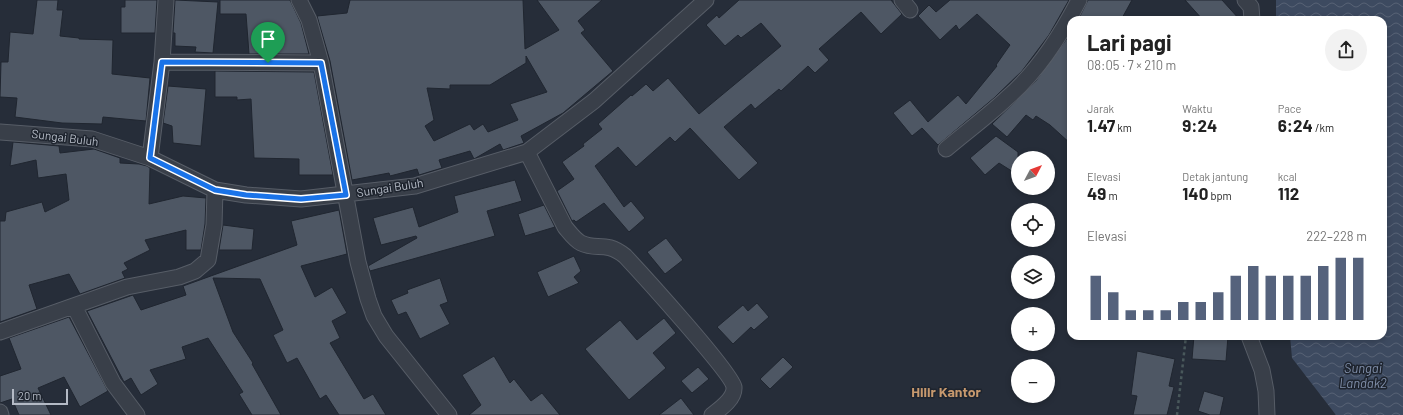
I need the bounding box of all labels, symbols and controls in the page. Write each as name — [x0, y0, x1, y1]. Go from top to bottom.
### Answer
pin — [251, 22, 285, 63]
icon: arrive — [257, 28, 279, 50]
text: Lari pagi — [1087, 29, 1172, 55]
button: share — [1325, 29, 1367, 71]
text: 08:05 · 7 × 210 m — [1087, 57, 1176, 73]
text: Jarak — [1087, 102, 1114, 115]
text: Waktu — [1182, 102, 1213, 115]
text: Pace — [1278, 102, 1301, 115]
text: 1.47 — [1087, 115, 1115, 135]
text: 9:24 — [1182, 115, 1217, 135]
text: 6:24 — [1278, 115, 1313, 135]
text: km — [1115, 121, 1132, 134]
text: /km — [1313, 121, 1334, 134]
street label: Sungai Buluh — [31, 126, 99, 148]
north arrow — [1011, 151, 1055, 195]
map controls — [1011, 151, 1055, 403]
text: Elevasi — [1087, 170, 1121, 183]
text: Detak jantung — [1182, 170, 1248, 183]
text: kcal — [1278, 170, 1297, 183]
street label: Sungai Buluh — [355, 175, 424, 199]
text: 49 — [1087, 183, 1106, 203]
text: 140 — [1182, 183, 1208, 203]
text: 112 — [1278, 183, 1299, 203]
text: m — [1106, 189, 1118, 202]
text: bpm — [1208, 189, 1232, 202]
button: locate — [1011, 203, 1055, 247]
text: Elevasi — [1087, 228, 1127, 244]
text: 222–228 m — [1306, 228, 1367, 244]
button: layers — [1011, 255, 1055, 299]
button: + — [1011, 307, 1055, 351]
button: − — [1011, 359, 1055, 403]
water label: Sungai Landak2 — [1339, 360, 1387, 391]
district label: Hilir Kantor — [911, 383, 981, 400]
scale bar — [12, 387, 68, 406]
text: 20 m — [18, 389, 41, 402]

